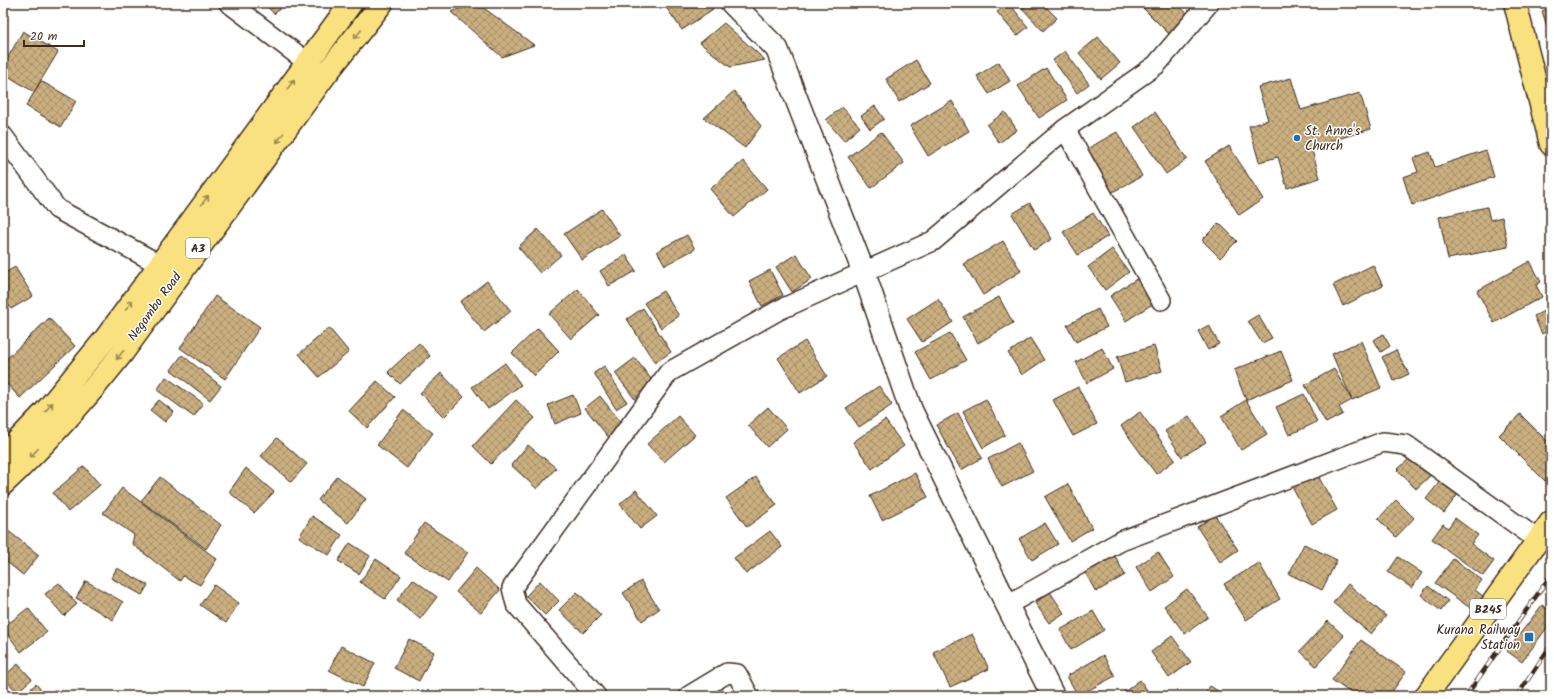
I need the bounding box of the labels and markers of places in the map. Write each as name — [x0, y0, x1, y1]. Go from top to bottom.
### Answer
place label: St. Anne's Church — [1305, 121, 1361, 157]
marker: St. Anne's Church — [1292, 133, 1302, 143]
place label: Kurana Railway Station — [1437, 620, 1521, 656]
marker: Kurana Railway Station — [1523, 631, 1535, 643]

